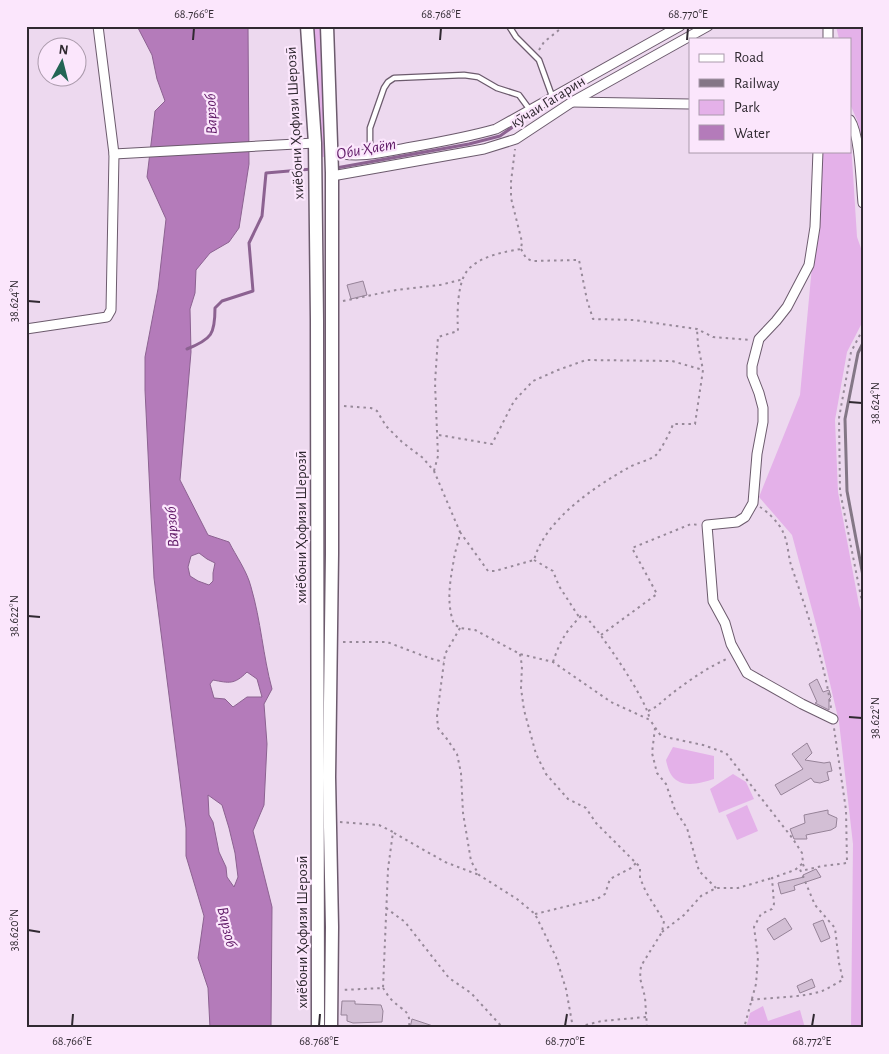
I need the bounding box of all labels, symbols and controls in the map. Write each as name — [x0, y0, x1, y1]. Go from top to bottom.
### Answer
text: 68.766°E — [174, 8, 214, 20]
text: 68.768°E — [421, 8, 461, 20]
text: 68.770°E — [668, 8, 708, 20]
north arrow — [38, 38, 88, 88]
legend — [689, 38, 852, 152]
text: N — [58, 43, 69, 58]
street label: хиёбони Ҳофизи Шерозӣ — [284, 46, 306, 200]
text: Road — [734, 50, 764, 65]
street label: кӯчаи Гагарин — [508, 73, 588, 131]
text: Railway — [734, 76, 780, 91]
water label: Варзоб — [202, 93, 221, 135]
text: Park — [734, 100, 760, 115]
text: Water — [734, 126, 770, 141]
water label: Оби Ҳаёт — [335, 136, 397, 162]
text: 38.624°N — [8, 280, 20, 322]
text: 38.624°N — [869, 382, 881, 424]
street label: хиёбони Ҳофизи Шерозӣ — [294, 450, 309, 604]
water label: Варзоб — [163, 506, 182, 548]
text: 38.622°N — [8, 595, 20, 637]
text: 38.622°N — [869, 697, 881, 739]
street label: хиёбони Ҳофизи Шерозӣ — [295, 855, 310, 1009]
water label: Варзоб — [213, 905, 240, 949]
text: 38.620°N — [8, 909, 20, 951]
text: 68.766°E — [52, 1035, 92, 1047]
text: 68.768°E — [299, 1035, 339, 1047]
text: 68.770°E — [545, 1035, 585, 1047]
text: 68.772°E — [793, 1035, 832, 1047]

